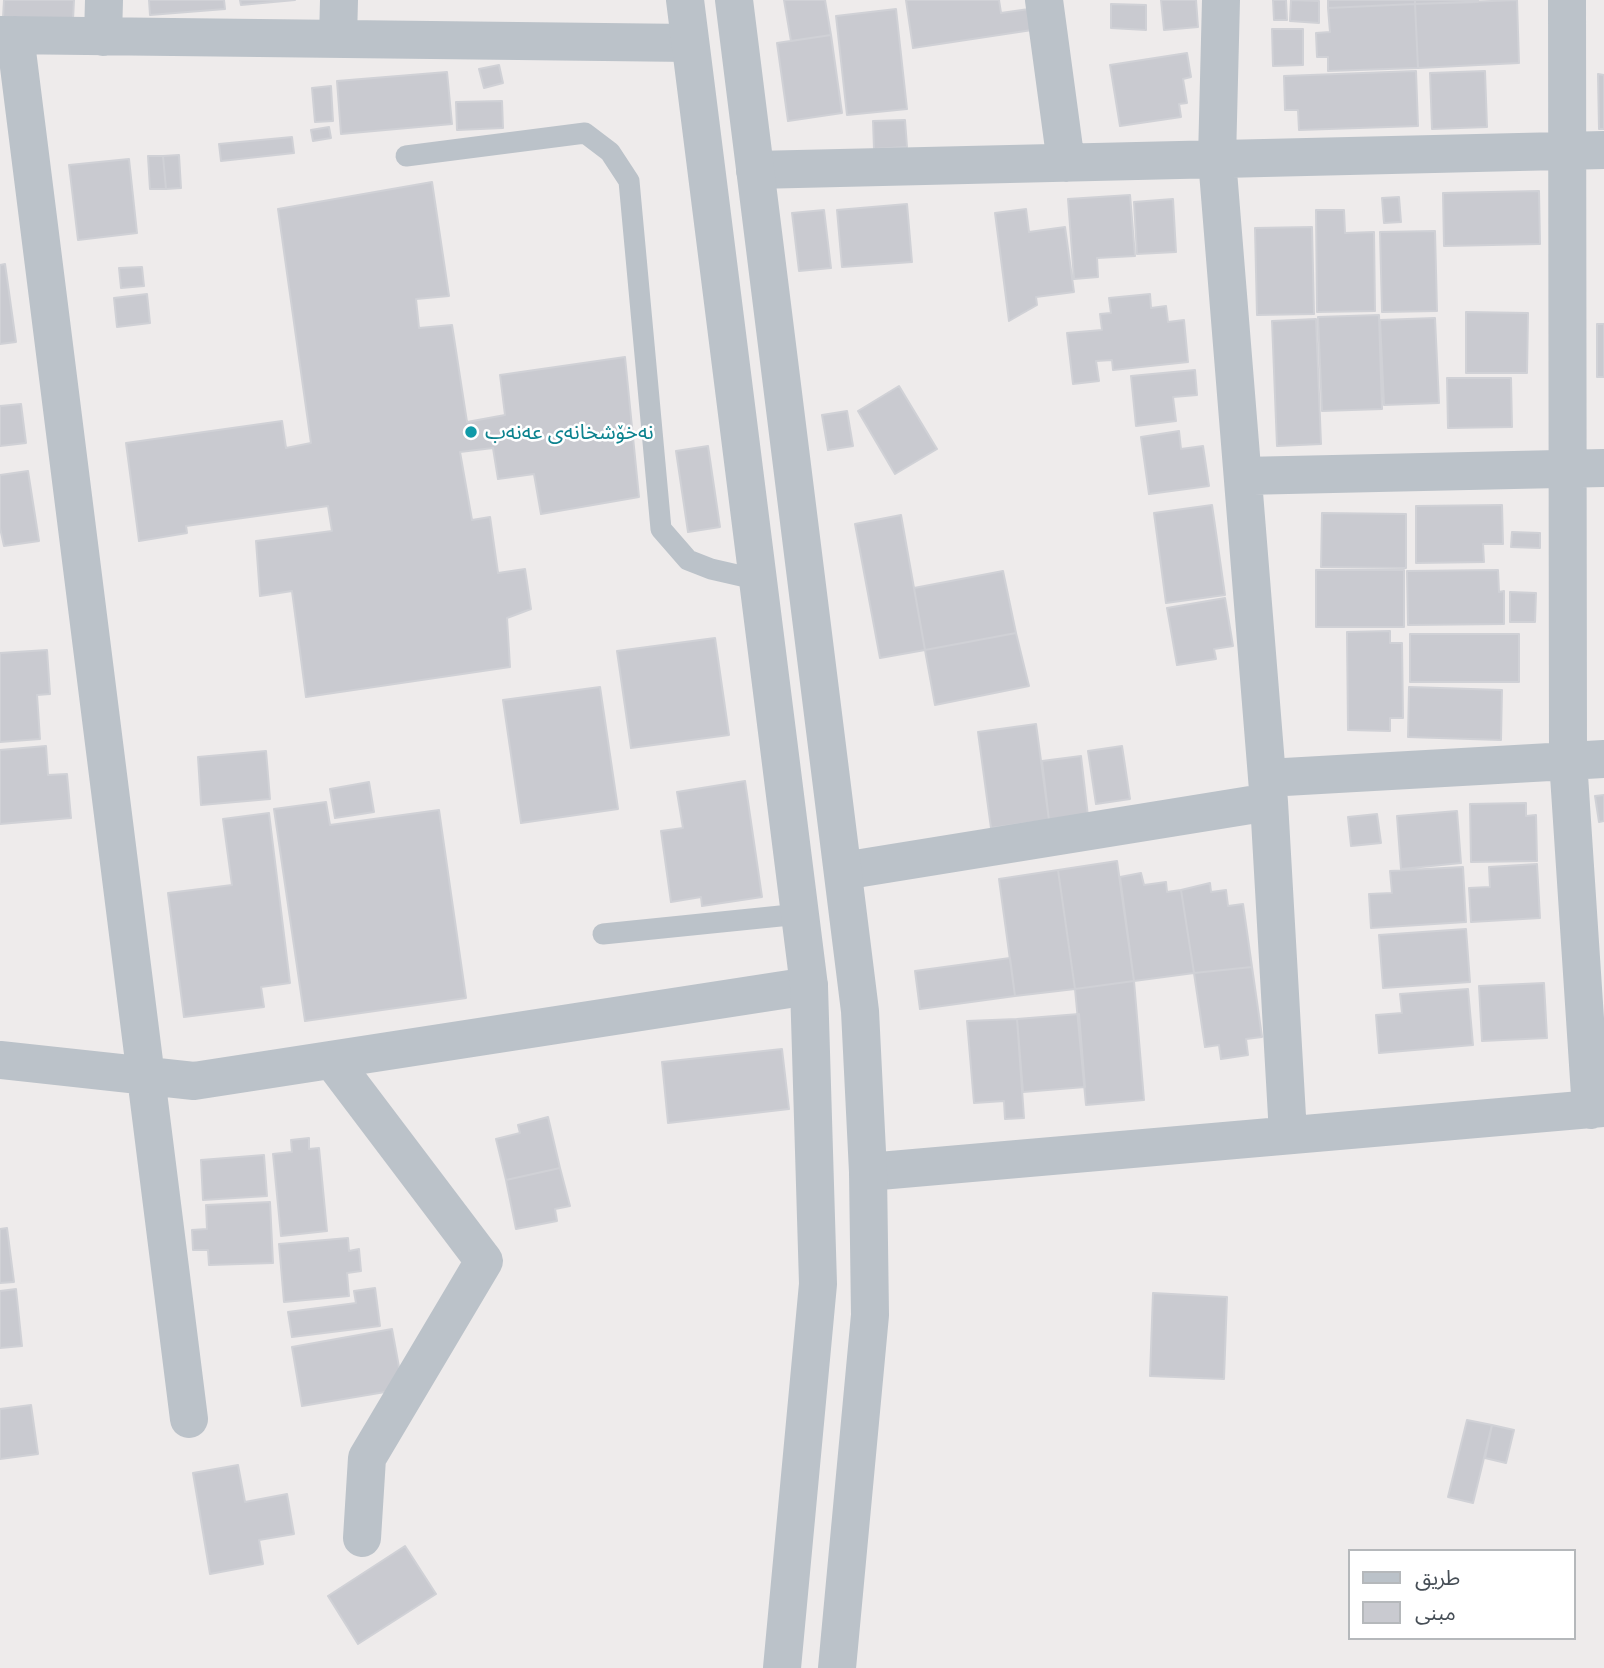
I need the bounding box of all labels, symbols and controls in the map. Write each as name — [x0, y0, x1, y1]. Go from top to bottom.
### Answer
place label: نەخۆشخانەی عەنەب — [485, 419, 654, 445]
marker: نەخۆشخانەی عەنەب — [463, 424, 479, 440]
legend — [1348, 1549, 1576, 1640]
text: طريق — [1415, 1564, 1460, 1589]
text: مبنى — [1415, 1599, 1456, 1624]

